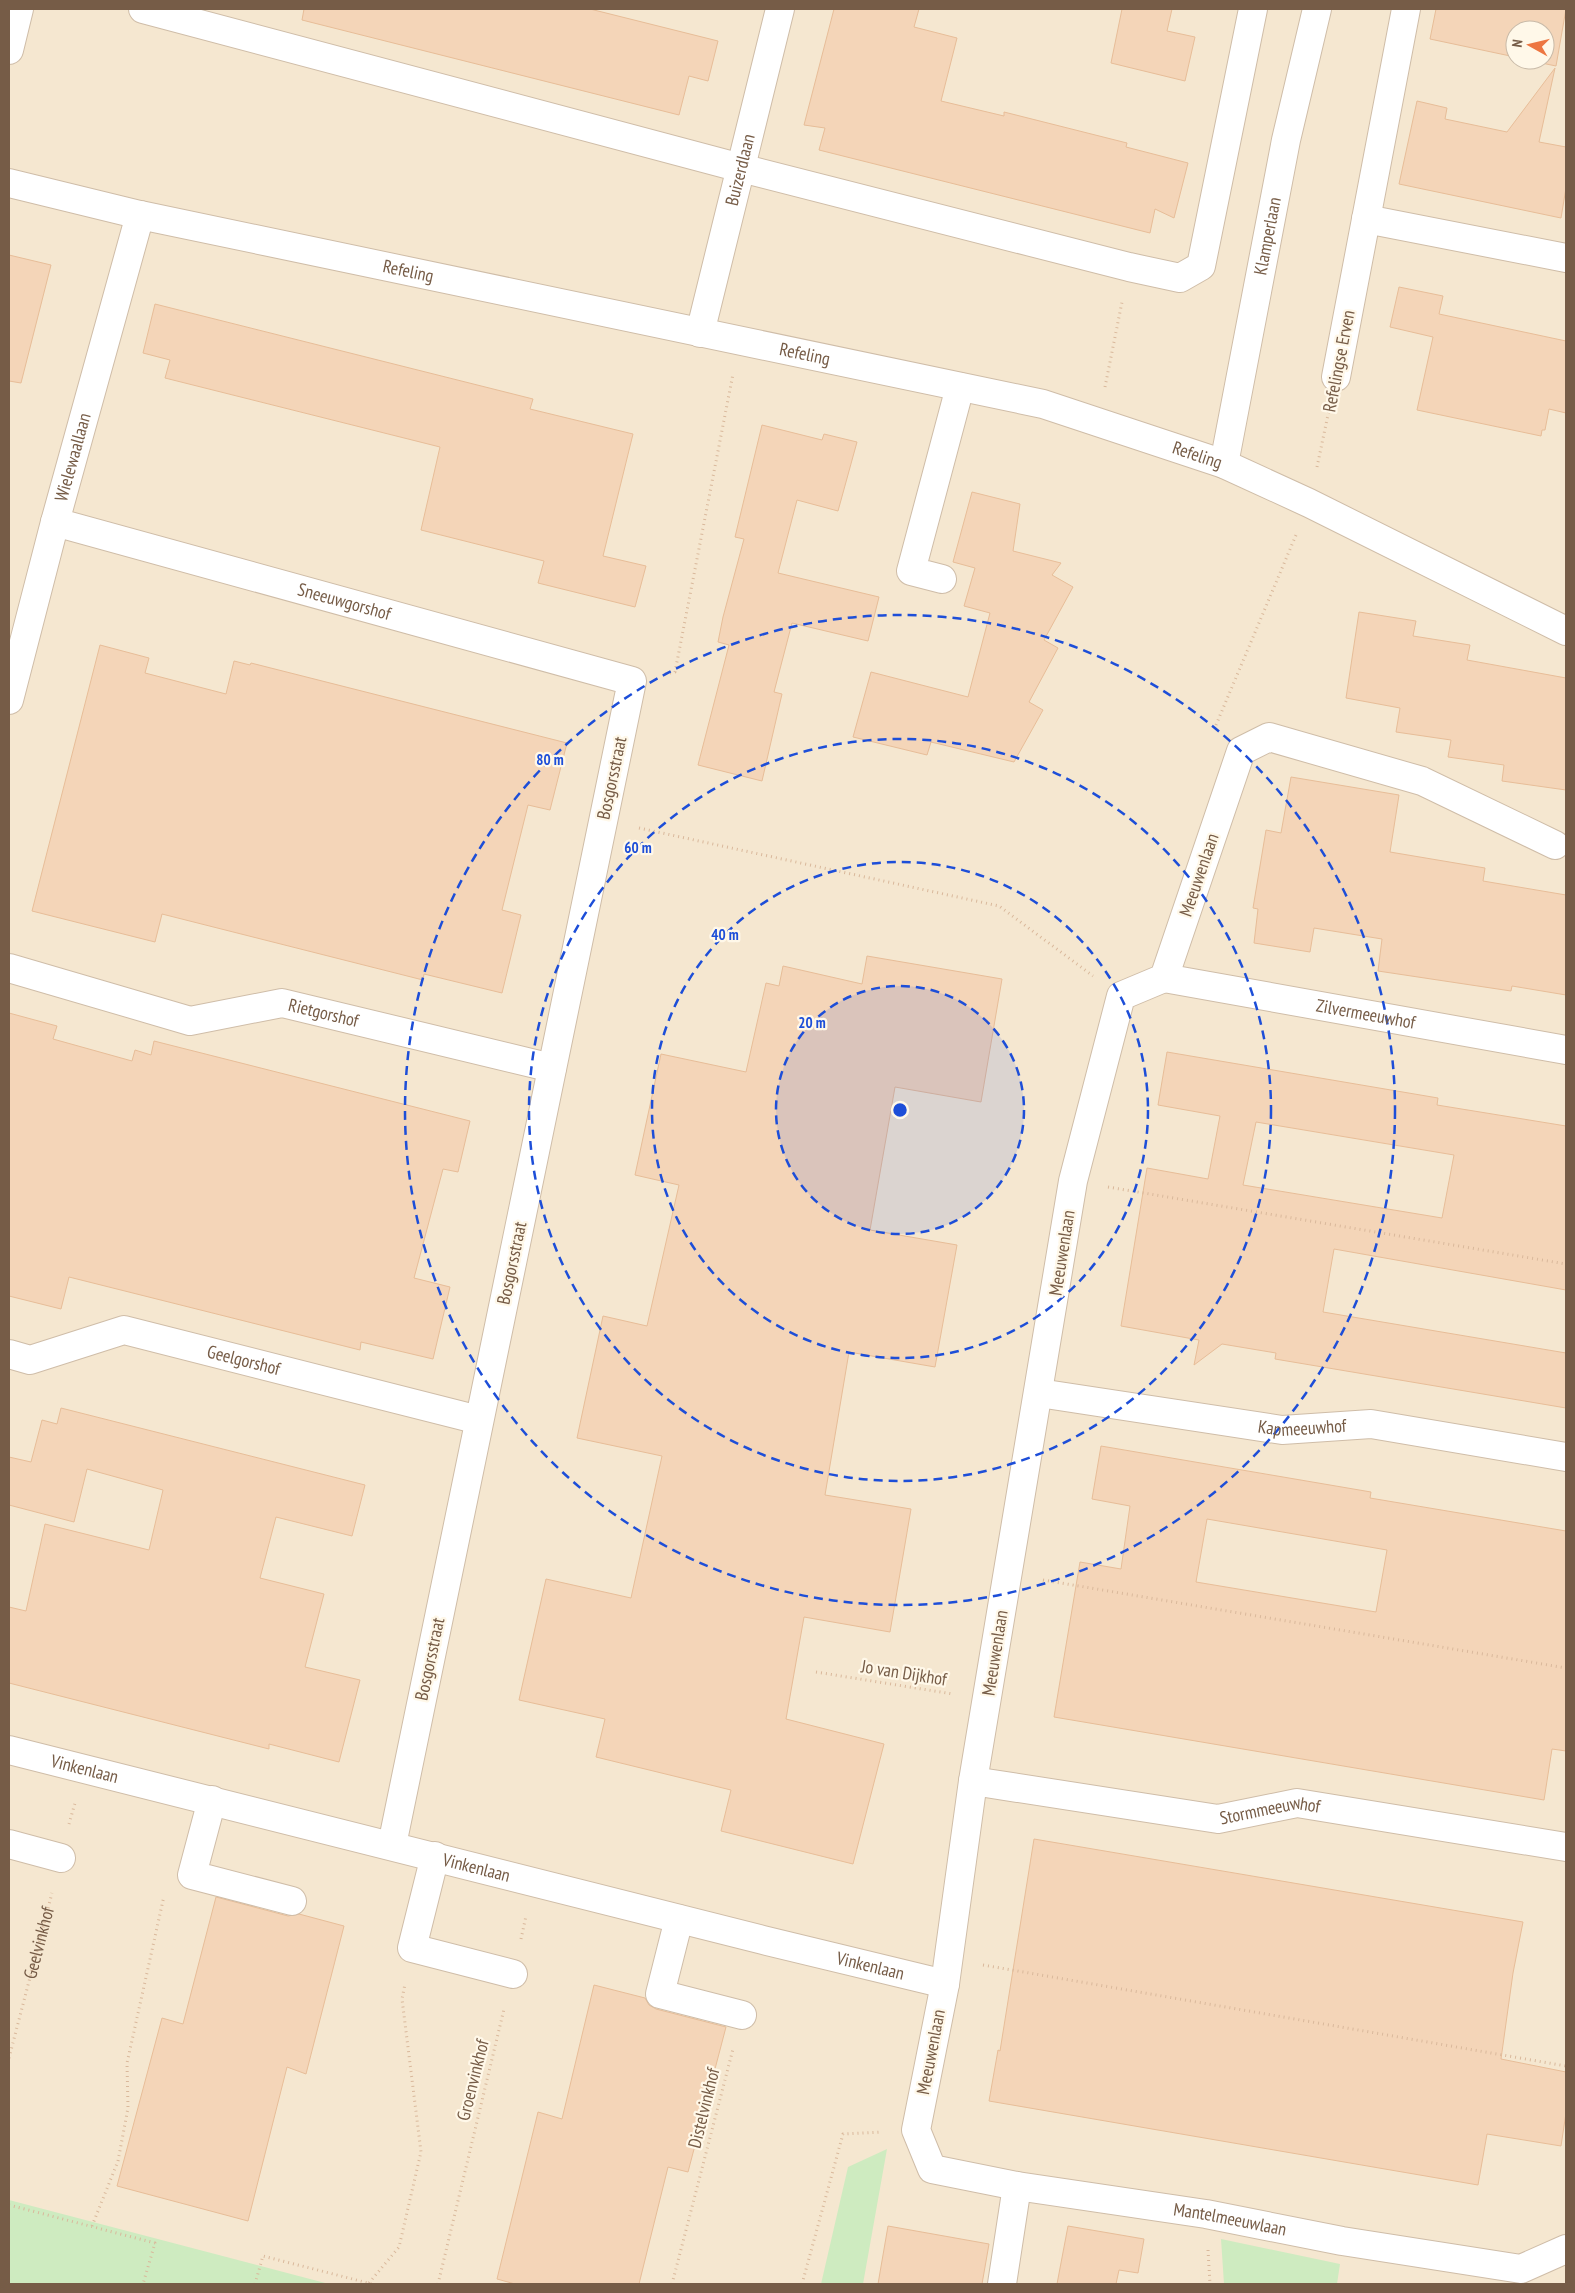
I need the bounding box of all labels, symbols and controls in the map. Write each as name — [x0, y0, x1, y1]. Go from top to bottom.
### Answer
north arrow — [1505, 20, 1555, 70]
text: N — [1508, 38, 1527, 48]
street label: Buizerdlaan — [720, 132, 760, 208]
street label: Klamperlaan — [1248, 195, 1286, 277]
street label: Refeling — [381, 254, 436, 287]
street label: Refelingse Erven — [1317, 308, 1360, 414]
street label: Refeling — [777, 337, 832, 370]
street label: Wielewaallaan — [49, 410, 96, 504]
street label: Refeling — [1170, 436, 1225, 474]
street label: Sneeuwgorshof — [295, 577, 395, 625]
street label: Bosgorsstraat — [592, 734, 632, 821]
text: 80 m — [536, 750, 564, 769]
street label: Meeuwenlaan — [1174, 830, 1223, 919]
text: 60 m — [624, 838, 652, 857]
text: 40 m — [711, 925, 739, 944]
street label: Rietgorshof — [286, 993, 362, 1032]
street label: Zilvermeeuwhof — [1314, 993, 1419, 1034]
text: 20 m — [798, 1013, 826, 1032]
centre of rings — [891, 1101, 909, 1119]
street label: Meeuwenlaan — [1043, 1209, 1080, 1297]
street label: Bosgorsstraat — [492, 1219, 532, 1306]
street label: Geelgorshof — [205, 1340, 284, 1381]
street label: Kapmeeuwhof — [1257, 1414, 1348, 1441]
street label: Meeuwenlaan — [976, 1609, 1013, 1697]
street label: Bosgorsstraat — [410, 1615, 450, 1702]
street label: Jo van Dijkhof — [859, 1654, 950, 1691]
street label: Vinkenlaan — [48, 1749, 121, 1788]
street label: Stormmeeuwhof — [1218, 1791, 1323, 1829]
street label: Vinkenlaan — [439, 1847, 513, 1887]
street label: Geelvinkhof — [18, 1903, 59, 1981]
street label: Vinkenlaan — [833, 1946, 907, 1985]
street label: Meeuwenlaan — [911, 2007, 950, 2096]
street label: Groenvinkhof — [451, 2036, 494, 2123]
street label: Distelvinkhof — [682, 2064, 725, 2150]
street label: Mantelmeeuwlaan — [1172, 2197, 1288, 2241]

